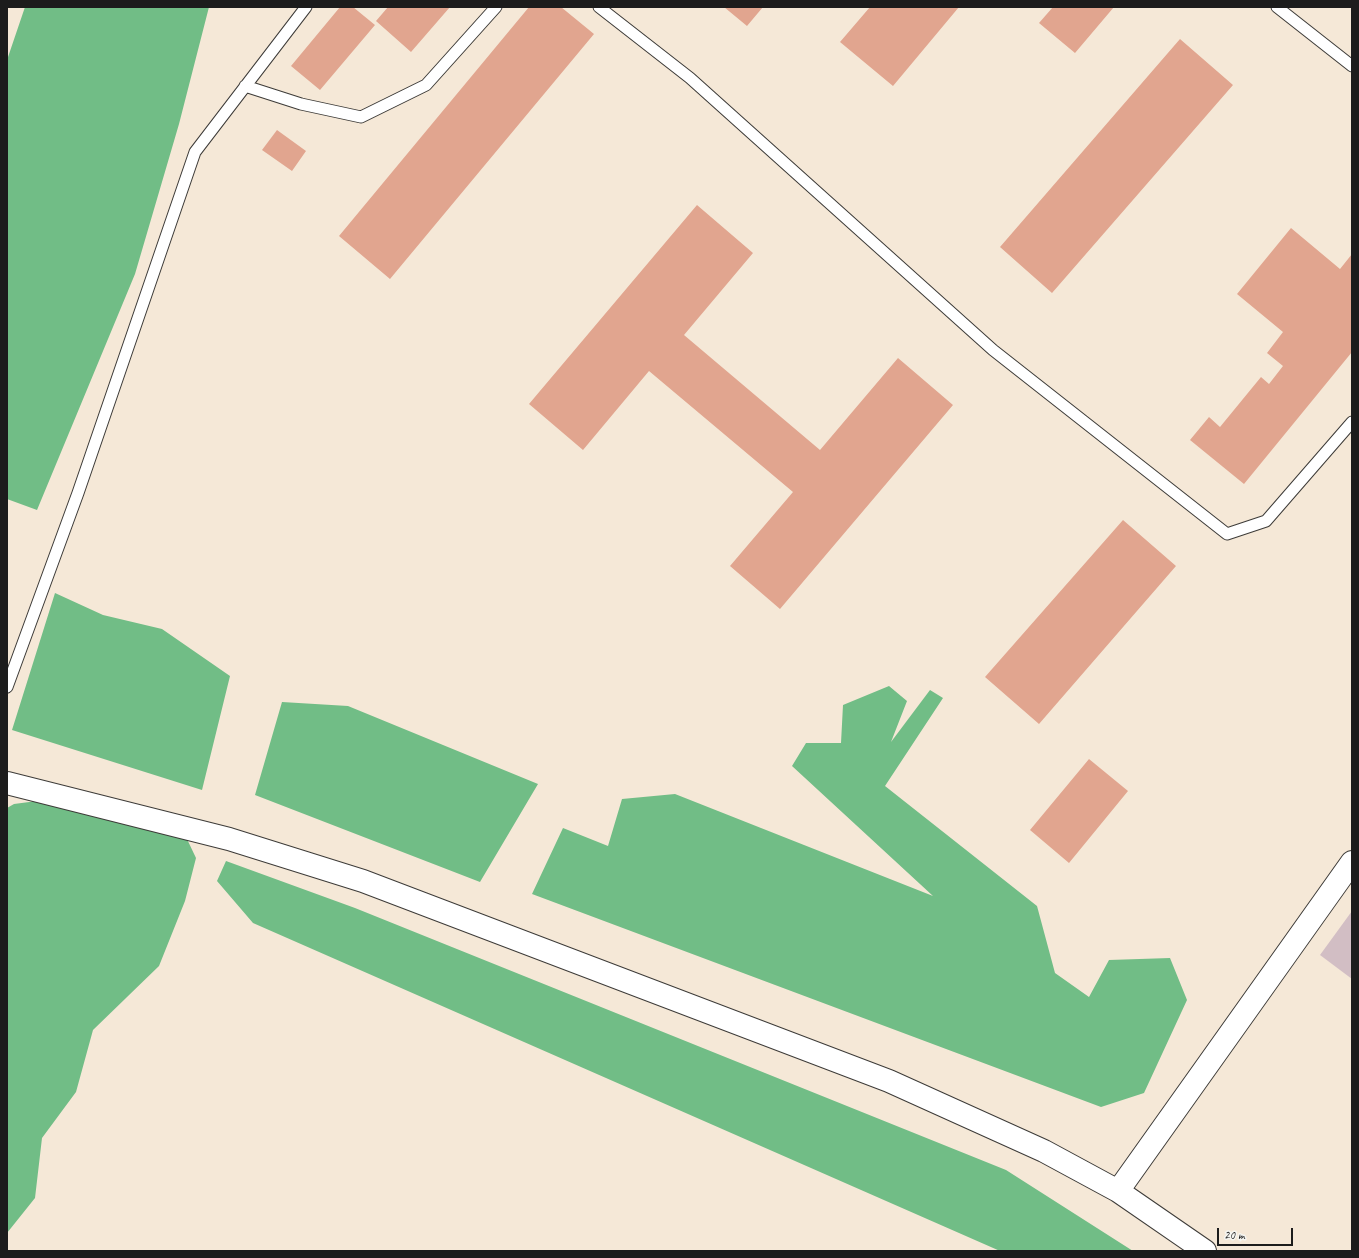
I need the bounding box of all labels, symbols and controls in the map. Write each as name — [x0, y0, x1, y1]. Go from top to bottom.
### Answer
scale bar — [1219, 1220, 1295, 1246]
text: 20 m — [1224, 1227, 1244, 1243]

